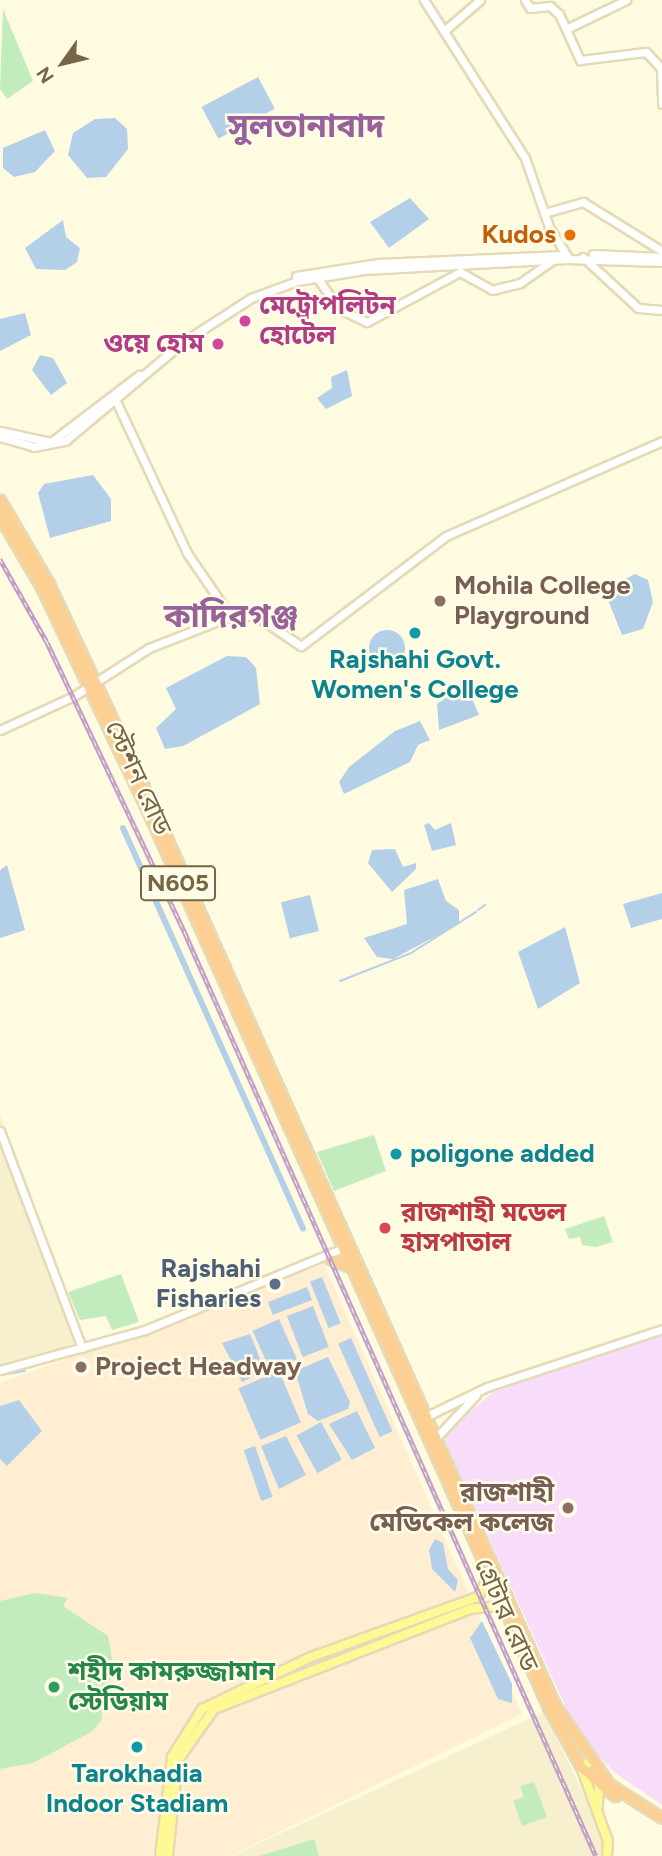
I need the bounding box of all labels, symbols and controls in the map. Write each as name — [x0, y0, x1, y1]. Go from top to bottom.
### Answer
north arrow — [28, 28, 98, 98]
text: N — [32, 63, 59, 88]
district label: সুলতানাবাদ — [228, 106, 384, 146]
place label: Kudos — [481, 219, 556, 251]
marker: Kudos — [562, 227, 578, 243]
place label: মেট্রোপলিটন হোটেল — [259, 290, 396, 352]
marker: মেট্রোপলিটন হোটেল — [237, 313, 253, 329]
place label: ওয়ে হোম — [103, 328, 204, 360]
marker: ওয়ে হোম — [210, 336, 226, 352]
place label: Mohila College Playground — [454, 570, 631, 632]
marker: Mohila College Playground — [432, 593, 448, 609]
district label: কাদিরগঞ্জ — [164, 596, 298, 636]
marker: Rajshahi Govt. Women's College — [407, 625, 423, 641]
place label: Rajshahi Govt. Women's College — [311, 644, 519, 706]
street label: স্টেশন রোড — [98, 716, 178, 840]
road number: N605 — [140, 862, 216, 903]
place label: poligone added — [410, 1138, 595, 1170]
marker: poligone added — [388, 1146, 404, 1162]
place label: রাজশাহী মডেল হাসপাতাল — [401, 1197, 566, 1258]
marker: রাজশাহী মডেল হাসপাতাল — [375, 1218, 395, 1238]
place label: Rajshahi Fisharies — [156, 1253, 261, 1314]
marker: Rajshahi Fisharies — [267, 1276, 283, 1292]
place label: Project Headway — [95, 1351, 301, 1383]
marker: Project Headway — [73, 1359, 89, 1375]
place label: রাজশাহী মেডিকেল কলেজ — [369, 1477, 554, 1538]
marker: রাজশাহী মেডিকেল কলেজ — [560, 1500, 576, 1516]
street label: গ্রেটার রোড — [467, 1553, 545, 1677]
place label: শহীদ কামরুজ্জামান স্টেডিয়াম — [68, 1656, 275, 1718]
marker: শহীদ কামরুজ্জামান স্টেডিয়াম — [46, 1679, 62, 1695]
marker: Tarokhadia Indoor Stadiam — [129, 1739, 145, 1755]
place label: Tarokhadia Indoor Stadiam — [46, 1758, 228, 1820]

